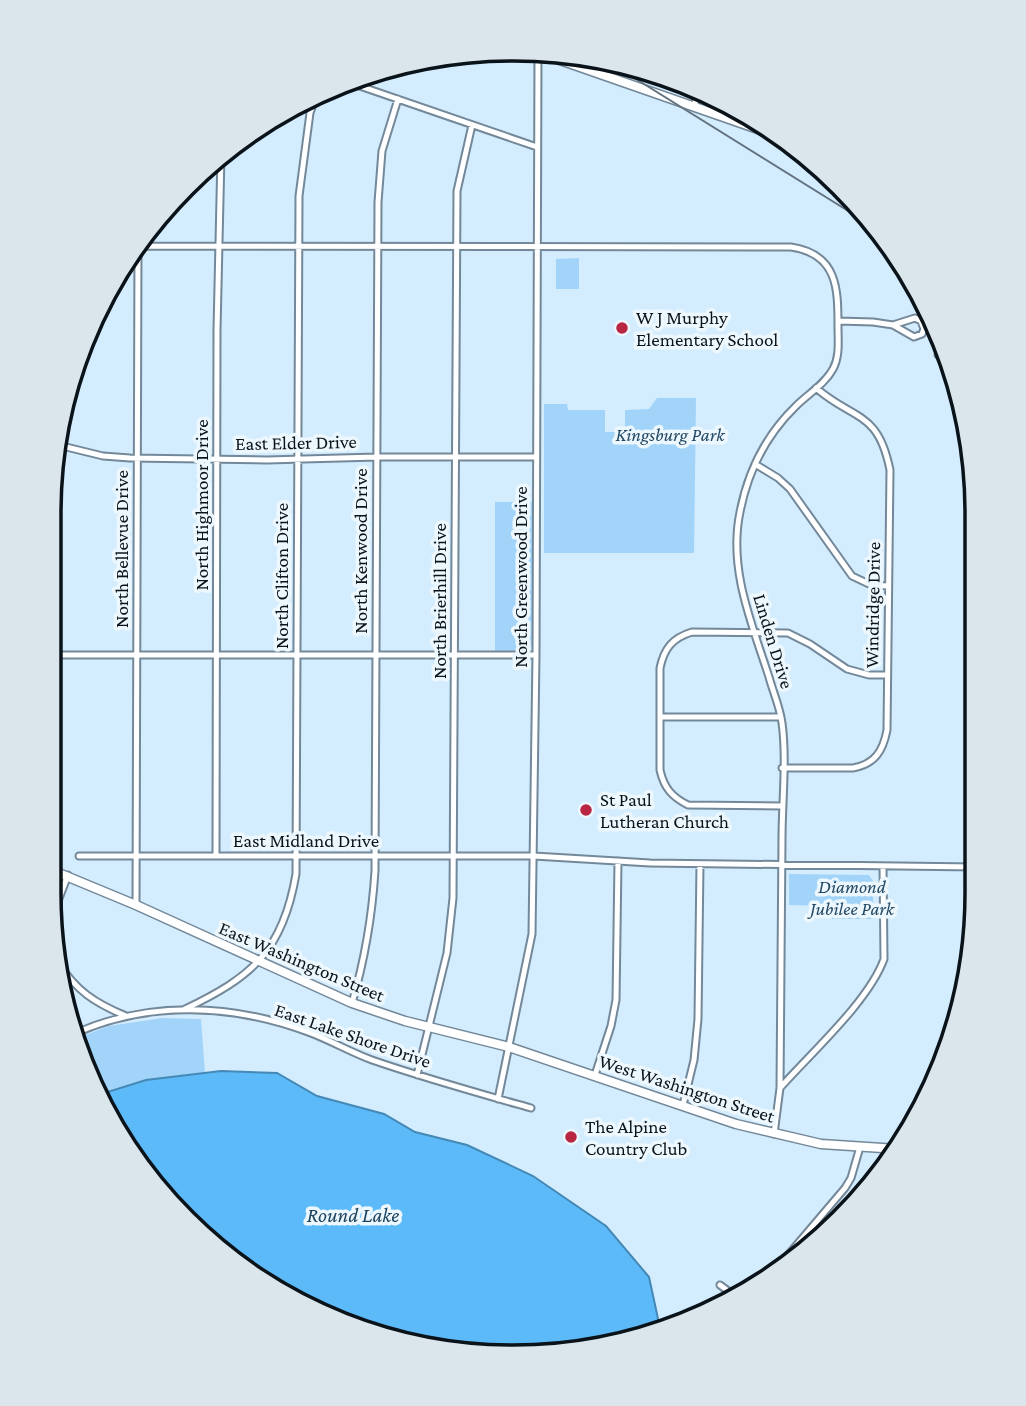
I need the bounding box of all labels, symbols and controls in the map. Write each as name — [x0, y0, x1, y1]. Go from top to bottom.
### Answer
place label: W J Murphy Elementary School — [636, 307, 778, 350]
marker: W J Murphy Elementary School — [614, 320, 630, 336]
street label: North Highmoor Drive — [191, 419, 212, 591]
park label: Kingsburg Park — [616, 424, 725, 445]
street label: East Elder Drive — [235, 431, 357, 454]
street label: North Kenwood Drive — [350, 468, 371, 634]
street label: North Bellevue Drive — [111, 470, 132, 628]
street label: North Greenwood Drive — [510, 486, 531, 668]
street label: North Clifton Drive — [271, 503, 292, 649]
street label: North Brierhill Drive — [429, 523, 450, 679]
street label: Windridge Drive — [861, 542, 884, 668]
street label: Linden Drive — [749, 591, 798, 691]
place label: St Paul Lutheran Church — [600, 789, 729, 832]
marker: St Paul Lutheran Church — [578, 802, 594, 818]
street label: East Midland Drive — [233, 830, 379, 851]
park label: Diamond Jubilee Park — [807, 876, 895, 919]
street label: East Washington Street — [216, 917, 388, 1006]
street label: East Lake Shore Drive — [272, 999, 434, 1072]
street label: West Washington Street — [596, 1050, 778, 1127]
place label: The Alpine Country Club — [585, 1116, 687, 1159]
marker: The Alpine Country Club — [563, 1129, 579, 1145]
water label: Round Lake — [307, 1203, 399, 1227]

